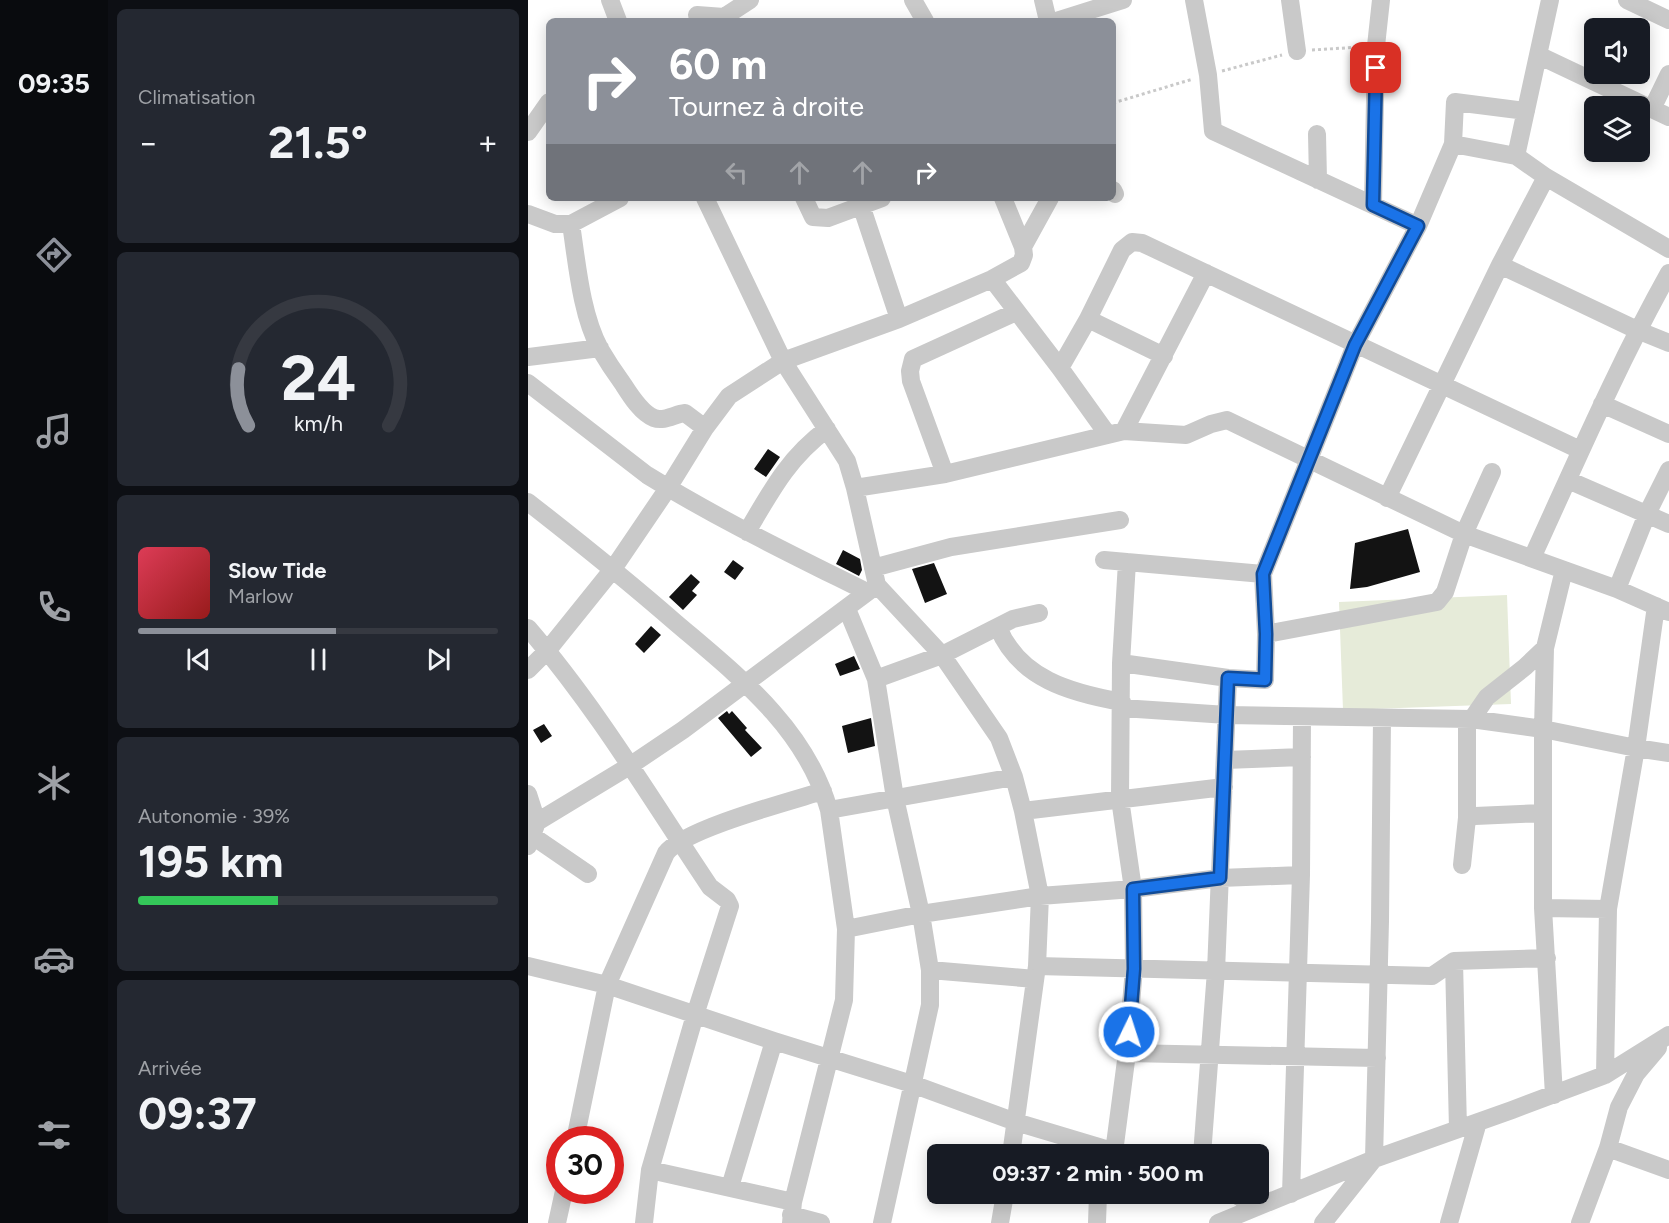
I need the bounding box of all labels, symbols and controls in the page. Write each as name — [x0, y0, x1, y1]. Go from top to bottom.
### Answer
map controls — [1584, 18, 1650, 162]
button: sound — [1584, 18, 1650, 84]
text: 60 m — [669, 39, 767, 90]
icon: right — [570, 42, 648, 120]
pin — [1350, 42, 1401, 93]
icon: arrive — [1359, 51, 1392, 84]
text: 09:35 — [18, 67, 90, 100]
text: Climatisation — [138, 85, 255, 109]
text: Tournez à droite — [669, 90, 864, 123]
button: layers — [1584, 96, 1650, 162]
text: 21.5° — [268, 115, 368, 169]
text: − — [138, 123, 159, 162]
text: + — [477, 123, 498, 162]
icon: left — [720, 156, 753, 189]
icon: ahead — [783, 156, 816, 189]
icon: ahead — [846, 156, 879, 189]
icon: right — [909, 156, 942, 189]
icon: directions — [33, 234, 75, 276]
text: 24 — [280, 341, 356, 416]
icon: music — [33, 410, 75, 452]
text: km/h — [294, 411, 342, 436]
text: Slow Tide — [228, 557, 327, 584]
text: Marlow — [228, 584, 293, 608]
icon: phone — [33, 586, 75, 628]
icon: previous — [182, 643, 215, 676]
icon: pause — [302, 643, 335, 676]
icon: next — [422, 643, 455, 676]
icon: climate — [33, 762, 75, 804]
text: Autonomie · 39% — [138, 804, 290, 828]
text: 195 km — [138, 834, 283, 888]
icon: car — [33, 938, 75, 980]
position arrow — [1097, 1000, 1161, 1064]
text: Arrivée — [138, 1056, 202, 1080]
text: 09:37 — [138, 1086, 257, 1140]
icon: filters — [33, 1114, 75, 1156]
speed limit sign: 30 — [546, 1126, 624, 1204]
text: 09:37 · 2 min · 500 m — [992, 1160, 1204, 1187]

